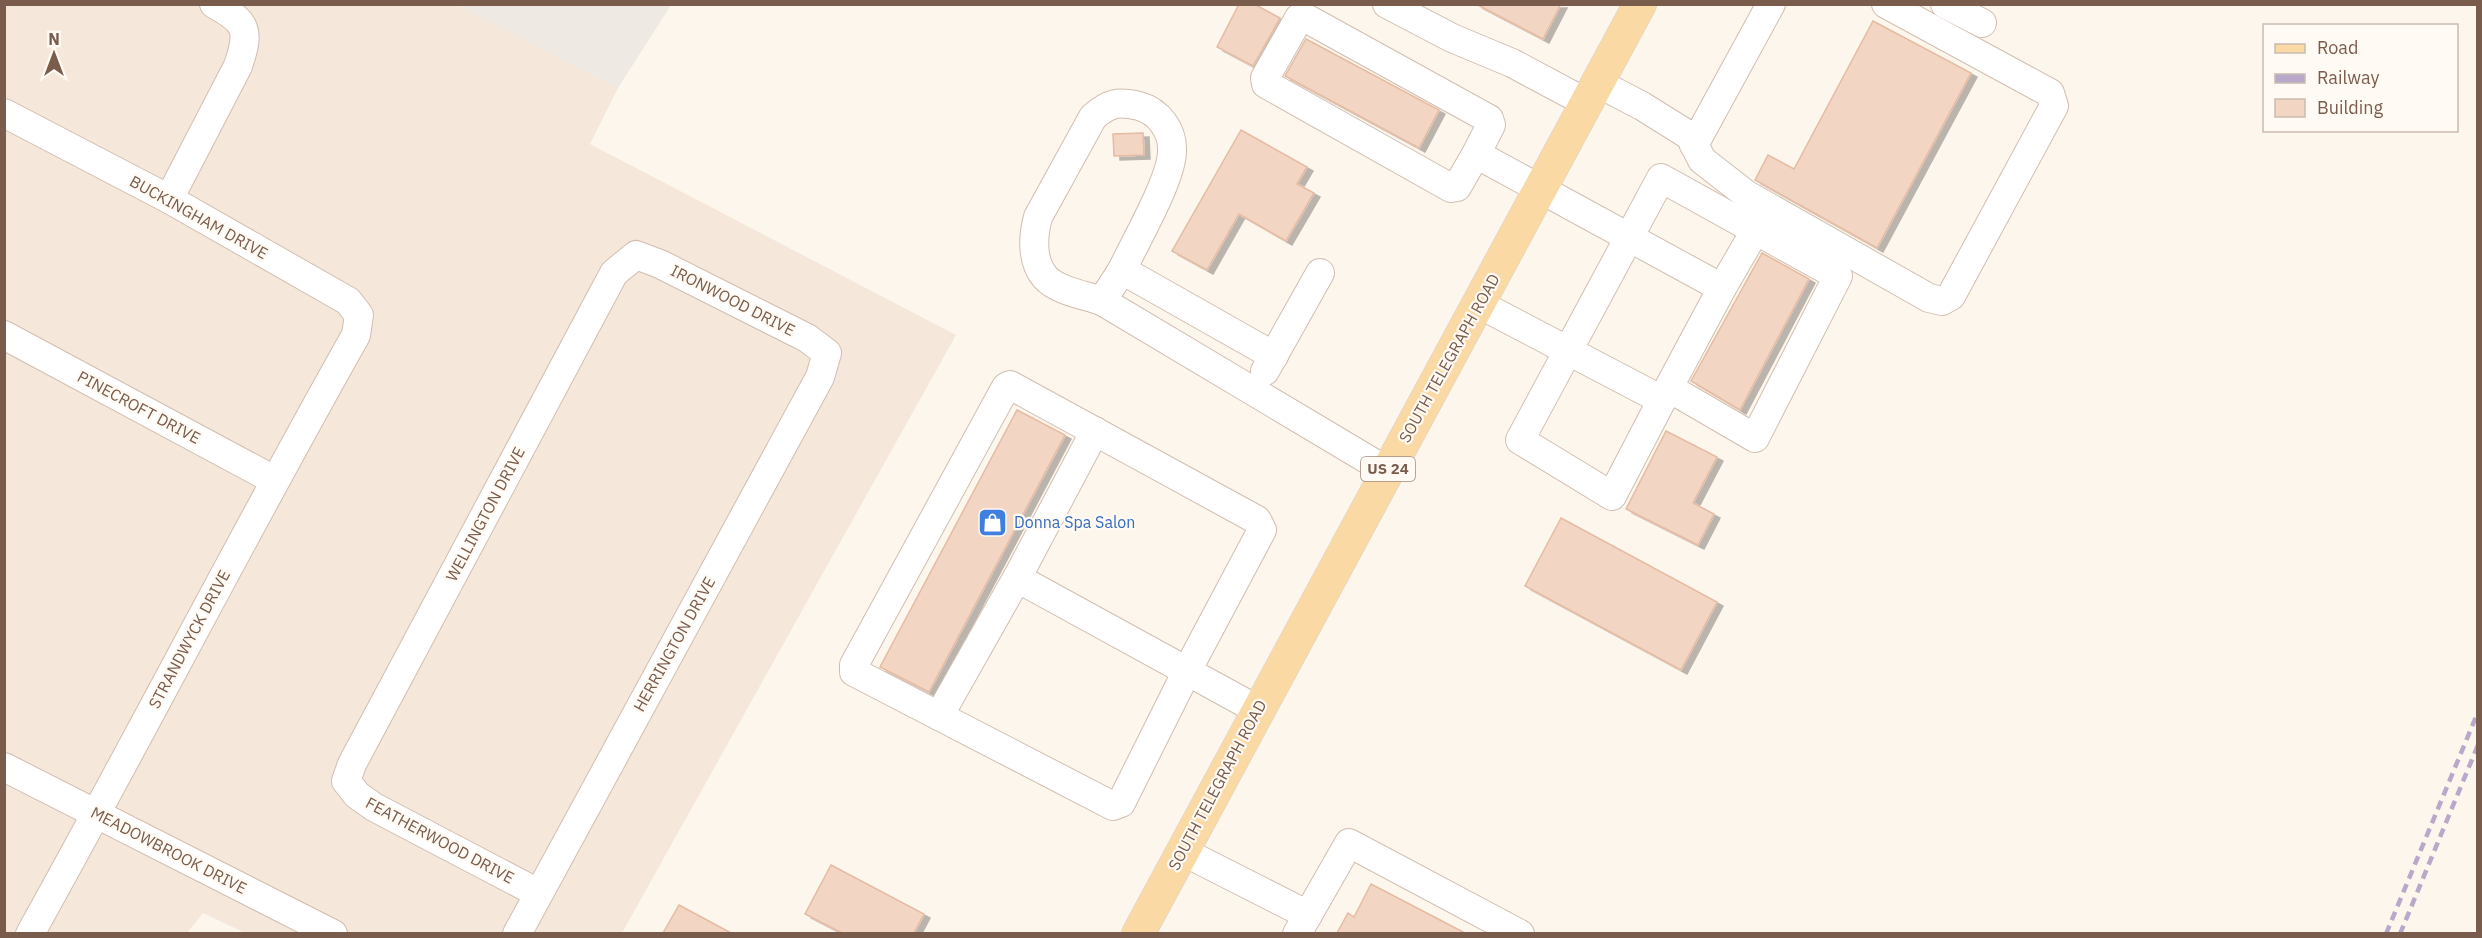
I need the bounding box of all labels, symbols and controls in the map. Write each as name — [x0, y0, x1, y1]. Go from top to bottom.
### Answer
north arrow — [24, 24, 84, 84]
legend — [2263, 24, 2458, 132]
text: N — [48, 29, 60, 49]
text: Road — [2317, 36, 2358, 59]
text: Railway — [2317, 66, 2379, 89]
text: Building — [2317, 96, 2384, 119]
street label: BUCKINGHAM DRIVE — [126, 171, 272, 263]
street label: IRONWOOD DRIVE — [667, 260, 799, 340]
street label: SOUTH TELEGRAPH ROAD — [1394, 270, 1504, 446]
street label: PINECROFT DRIVE — [74, 366, 204, 448]
street label: WELLINGTON DRIVE — [441, 443, 529, 585]
road number: US 24 — [1361, 457, 1415, 481]
shop icon: Donna Spa Salon — [977, 506, 1009, 538]
place label: Donna Spa Salon — [1014, 512, 1135, 532]
street label: STRANDWYCK DRIVE — [144, 566, 234, 712]
street label: HERRINGTON DRIVE — [629, 573, 719, 715]
street label: SOUTH TELEGRAPH ROAD — [1164, 696, 1270, 874]
street label: FEATHERWOOD DRIVE — [362, 792, 518, 888]
street label: MEADOWBROOK DRIVE — [88, 802, 250, 898]

